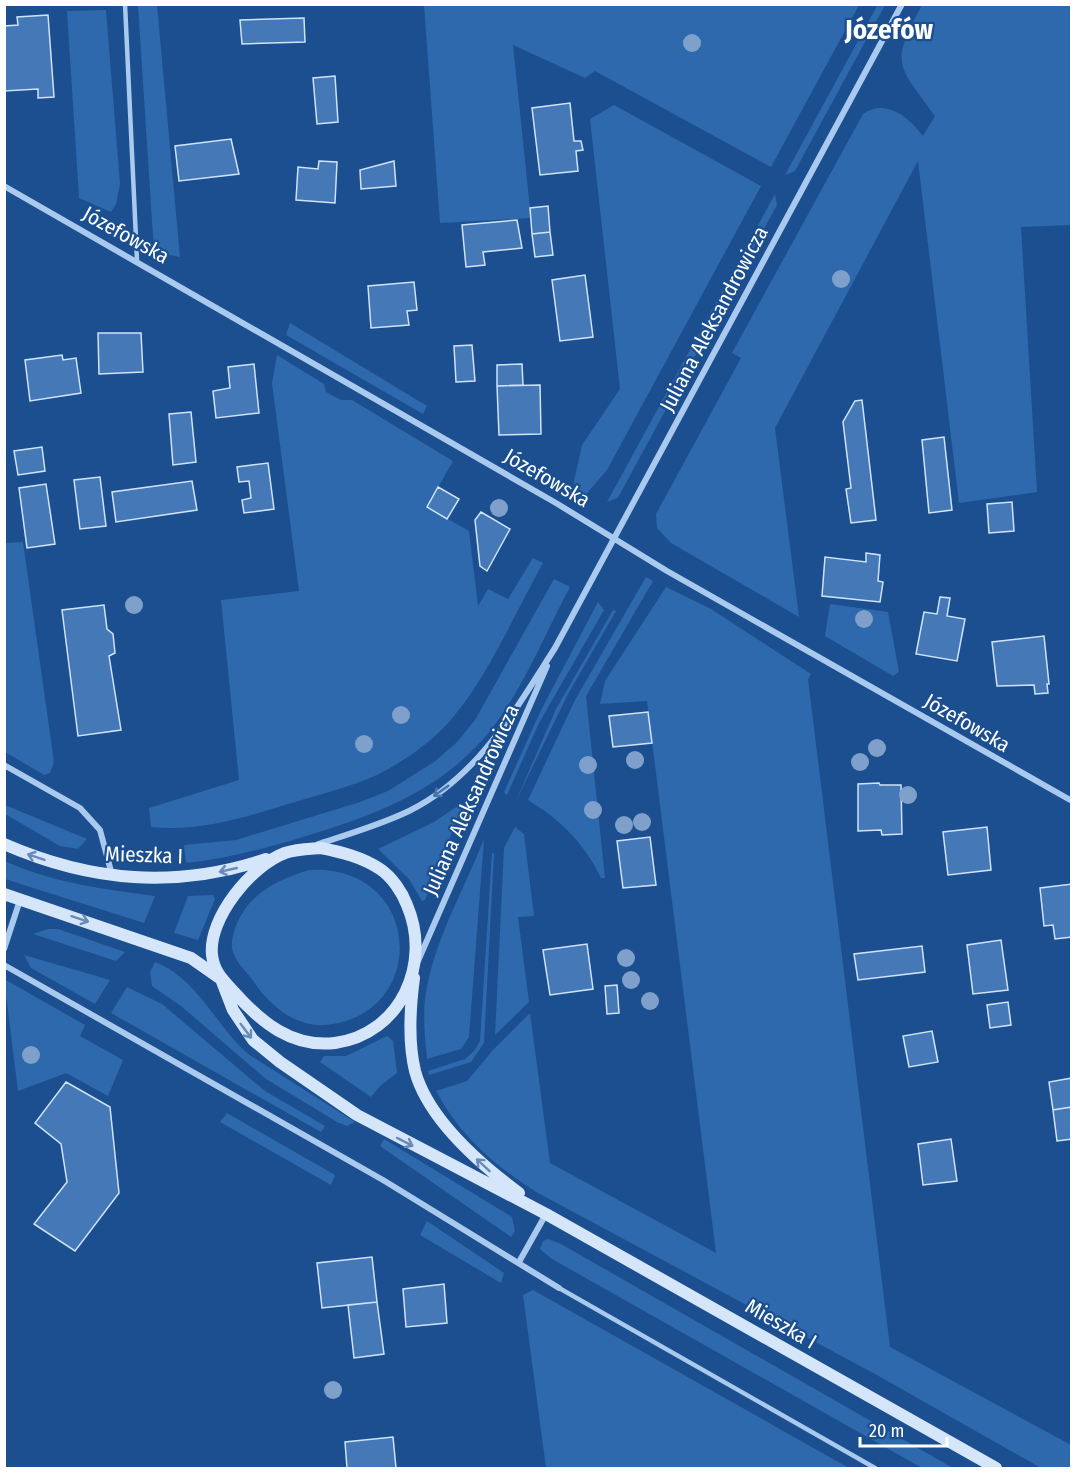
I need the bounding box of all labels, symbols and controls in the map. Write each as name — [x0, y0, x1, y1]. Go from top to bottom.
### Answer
district label: Józefów — [844, 14, 934, 46]
street label: Józefowska — [78, 201, 174, 269]
street label: Juliana Aleksandrowicza — [654, 222, 774, 416]
street label: Józefowska — [499, 443, 595, 513]
street label: Józefowska — [919, 688, 1015, 758]
street label: Juliana Aleksandrowicza — [417, 700, 525, 900]
one-way arrow — [433, 785, 449, 797]
street label: Mieszka I — [105, 841, 183, 869]
one-way arrow — [27, 851, 46, 862]
one-way arrow — [219, 865, 238, 877]
one-way arrow — [70, 915, 89, 926]
one-way arrow — [240, 1022, 252, 1038]
one-way arrow — [396, 1136, 414, 1148]
one-way arrow — [476, 1158, 491, 1172]
street label: Mieszka I — [741, 1293, 821, 1355]
scale bar — [860, 1410, 947, 1448]
text: 20 m — [869, 1420, 904, 1442]

